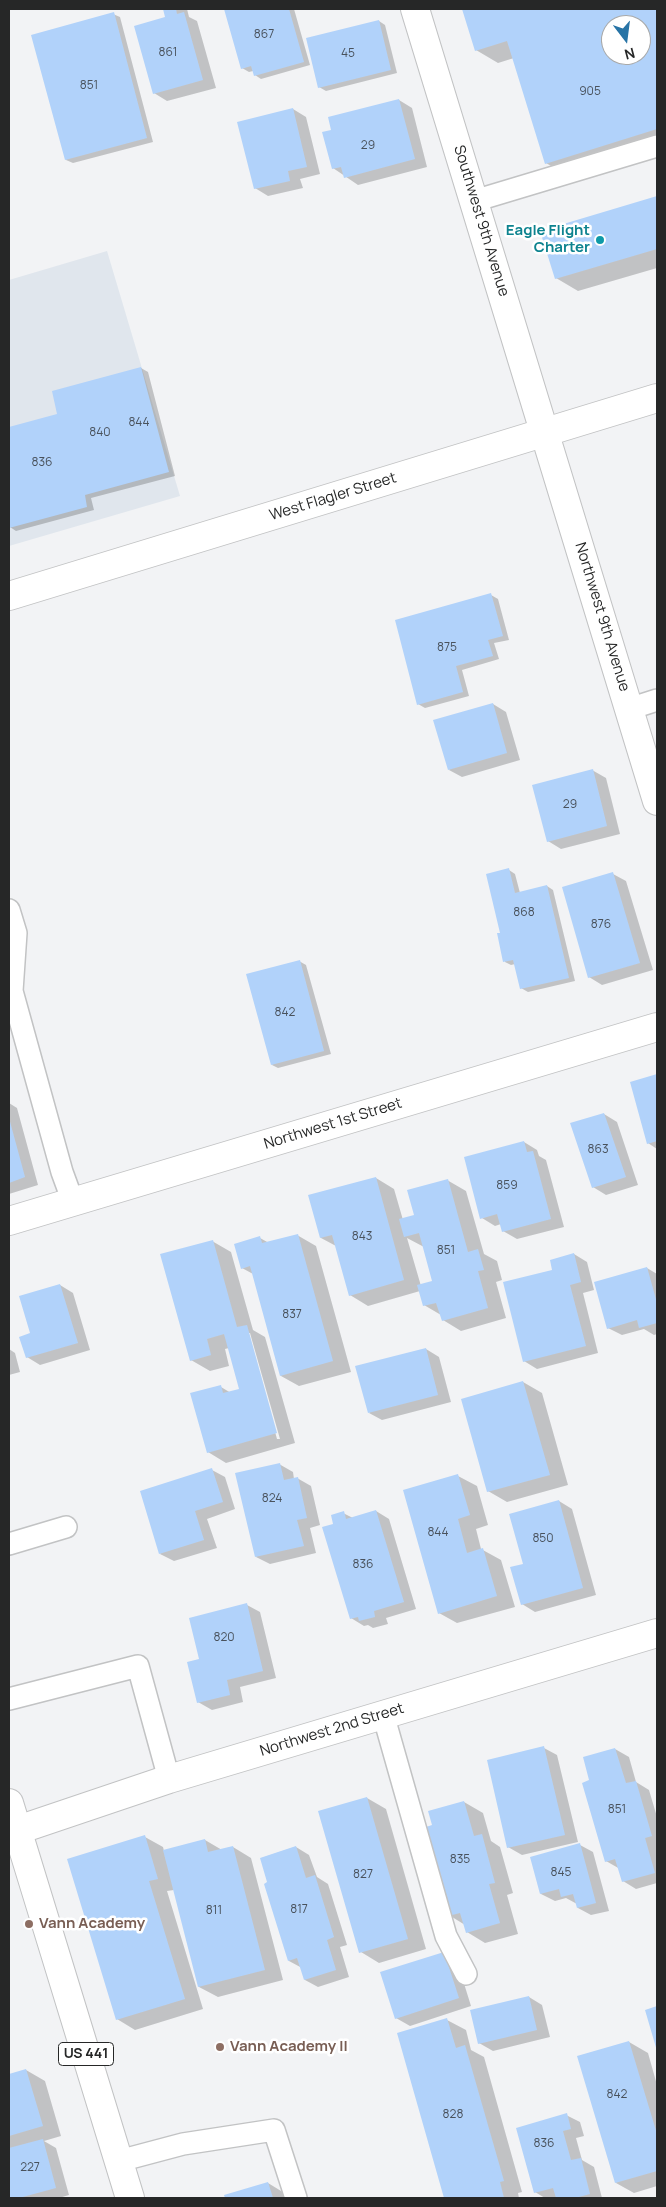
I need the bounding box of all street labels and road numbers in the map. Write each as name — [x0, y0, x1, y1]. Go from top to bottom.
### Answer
street label: Southwest 9th Avenue — [449, 143, 513, 299]
street label: West Flagler Street — [267, 469, 399, 525]
street label: Northwest 9th Avenue — [571, 540, 633, 694]
street label: Northwest 1st Street — [262, 1094, 404, 1154]
street label: Northwest 2nd Street — [258, 1700, 406, 1760]
road number: US 441 — [58, 2042, 114, 2066]

